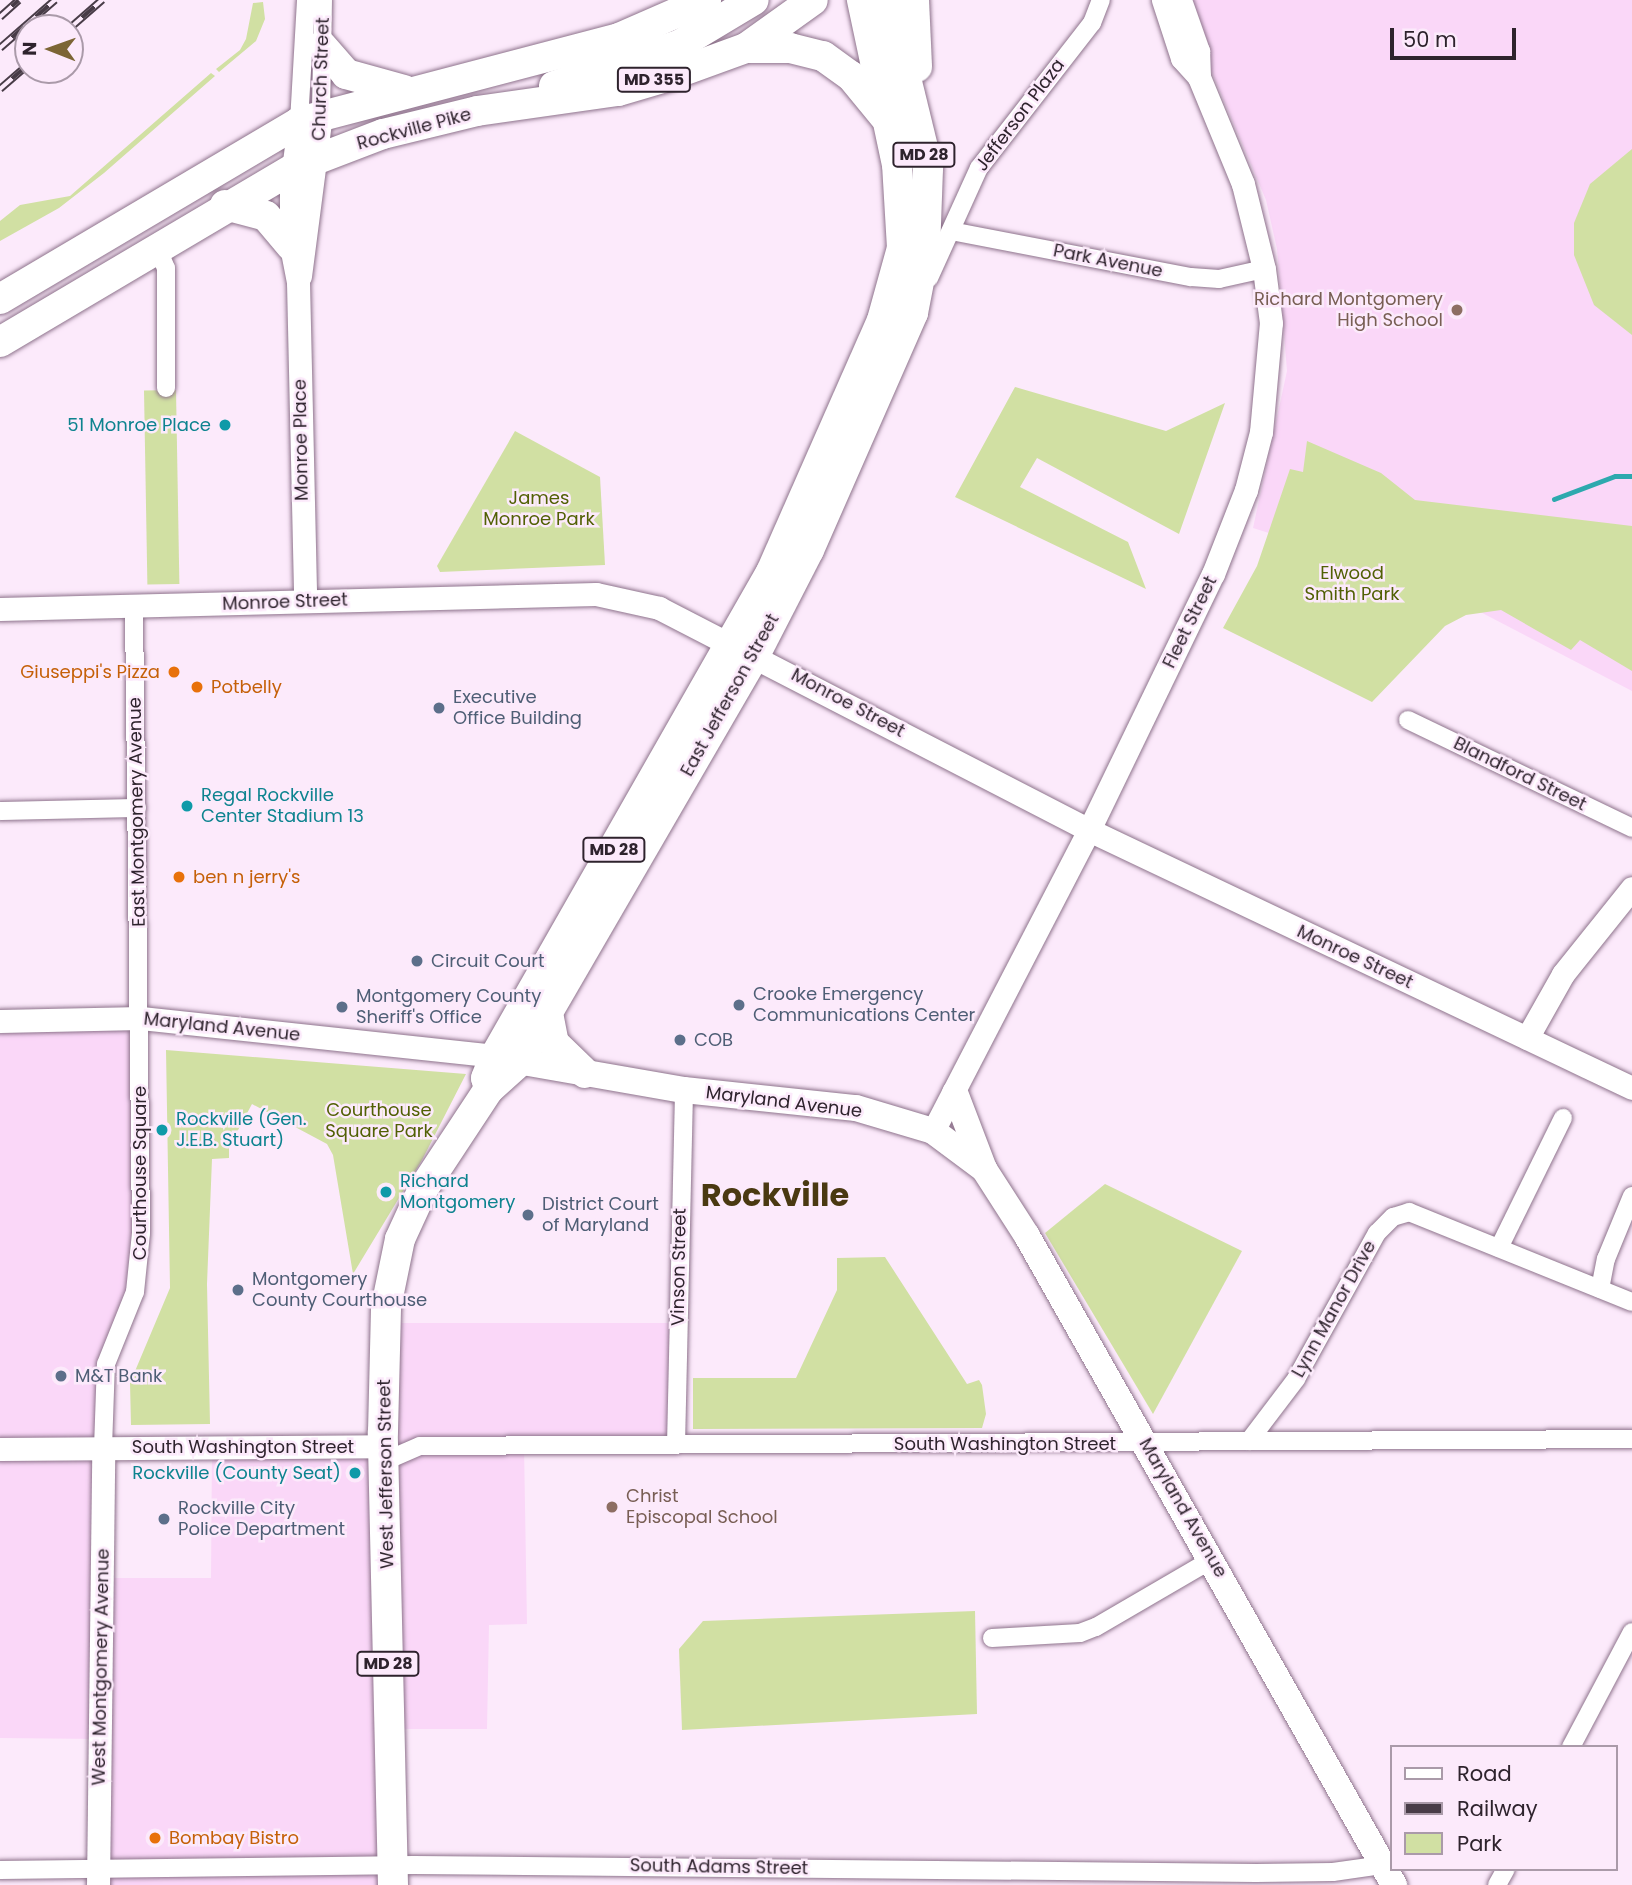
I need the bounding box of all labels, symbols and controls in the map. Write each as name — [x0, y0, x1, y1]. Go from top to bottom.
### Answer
north arrow — [14, 14, 84, 84]
scale bar — [1394, 14, 1520, 58]
street label: Church Street — [308, 17, 334, 141]
text: 50 m — [1403, 25, 1457, 54]
text: N — [16, 41, 43, 56]
street label: Jefferson Plaza — [971, 55, 1069, 175]
road number: MD 355 — [616, 68, 692, 92]
street label: Rockville Pike — [355, 103, 473, 155]
road number: MD 28 — [891, 142, 957, 168]
street label: Park Avenue — [1051, 240, 1165, 282]
place label: Richard Montgomery High School — [1254, 289, 1443, 332]
marker: Richard Montgomery High School — [1449, 302, 1465, 318]
street label: Monroe Place — [289, 379, 313, 501]
place label: 51 Monroe Place — [67, 414, 211, 436]
marker: 51 Monroe Place — [217, 417, 233, 433]
park label: James Monroe Park — [483, 488, 595, 530]
park label: Elwood Smith Park — [1305, 563, 1399, 606]
street label: Fleet Street — [1158, 572, 1222, 672]
street label: Monroe Street — [222, 589, 348, 615]
street label: East Jefferson Street — [676, 610, 784, 780]
place label: Giuseppi's Pizza — [20, 661, 160, 683]
marker: Giuseppi's Pizza — [166, 664, 182, 680]
street label: Monroe Street — [788, 664, 908, 742]
place label: Potbelly — [211, 676, 282, 698]
marker: Potbelly — [189, 679, 205, 695]
place label: Executive Office Building — [453, 687, 582, 730]
street label: East Montgomery Avenue — [124, 697, 150, 927]
marker: Executive Office Building — [431, 700, 447, 716]
street label: Blandford Street — [1450, 732, 1590, 816]
place label: Regal Rockville Center Stadium 13 — [201, 785, 364, 828]
marker: Regal Rockville Center Stadium 13 — [179, 798, 195, 814]
road number: MD 28 — [581, 838, 647, 862]
place label: ben n jerry's — [193, 866, 300, 888]
marker: ben n jerry's — [171, 869, 187, 885]
street label: Monroe Street — [1294, 921, 1416, 993]
place label: Circuit Court — [431, 950, 544, 972]
marker: Circuit Court — [409, 953, 425, 969]
place label: Crooke Emergency Communications Center — [753, 984, 975, 1026]
place label: Montgomery County Sheriff's Office — [356, 986, 541, 1028]
marker: Crooke Emergency Communications Center — [731, 997, 747, 1013]
marker: Montgomery County Sheriff's Office — [334, 999, 350, 1015]
street label: Maryland Avenue — [143, 1008, 301, 1046]
place label: COB — [694, 1029, 733, 1051]
marker: COB — [672, 1032, 688, 1048]
street label: Maryland Avenue — [705, 1082, 863, 1122]
street label: Courthouse Square — [129, 1086, 151, 1260]
park label: Courthouse Square Park — [325, 1100, 433, 1142]
place label: Rockville (Gen. J.E.B. Stuart) — [176, 1109, 307, 1152]
marker: Rockville (Gen. J.E.B. Stuart) — [154, 1122, 170, 1138]
place label: Richard Montgomery — [400, 1171, 515, 1214]
district label: Rockville — [701, 1176, 849, 1214]
marker: Richard Montgomery — [378, 1184, 394, 1200]
place label: District Court of Maryland — [542, 1194, 659, 1236]
marker: District Court of Maryland — [520, 1207, 536, 1223]
street label: Vinson Street — [667, 1208, 691, 1326]
street label: Lynn Manor Drive — [1287, 1237, 1381, 1381]
place label: Montgomery County Courthouse — [252, 1269, 427, 1312]
marker: Montgomery County Courthouse — [230, 1282, 246, 1298]
place label: M&T Bank — [75, 1365, 162, 1387]
marker: M&T Bank — [53, 1368, 69, 1384]
street label: West Jefferson Street — [374, 1379, 398, 1569]
street label: South Washington Street — [894, 1433, 1116, 1455]
street label: Maryland Avenue — [1134, 1435, 1232, 1581]
street label: South Washington Street — [132, 1436, 354, 1458]
place label: Rockville (County Seat) — [132, 1462, 341, 1484]
marker: Rockville (County Seat) — [347, 1465, 363, 1481]
place label: Christ Episcopal School — [626, 1486, 778, 1528]
place label: Rockville City Police Department — [178, 1498, 345, 1540]
marker: Christ Episcopal School — [604, 1499, 620, 1515]
marker: Rockville City Police Department — [156, 1511, 172, 1527]
street label: West Montgomery Avenue — [88, 1548, 114, 1786]
road number: MD 28 — [355, 1652, 421, 1676]
legend — [1390, 1745, 1618, 1871]
text: Road — [1457, 1759, 1512, 1788]
text: Railway — [1457, 1794, 1538, 1823]
place label: Bombay Bistro — [169, 1827, 299, 1849]
text: Park — [1457, 1829, 1502, 1858]
marker: Bombay Bistro — [147, 1830, 163, 1846]
street label: South Adams Street — [630, 1855, 808, 1879]

